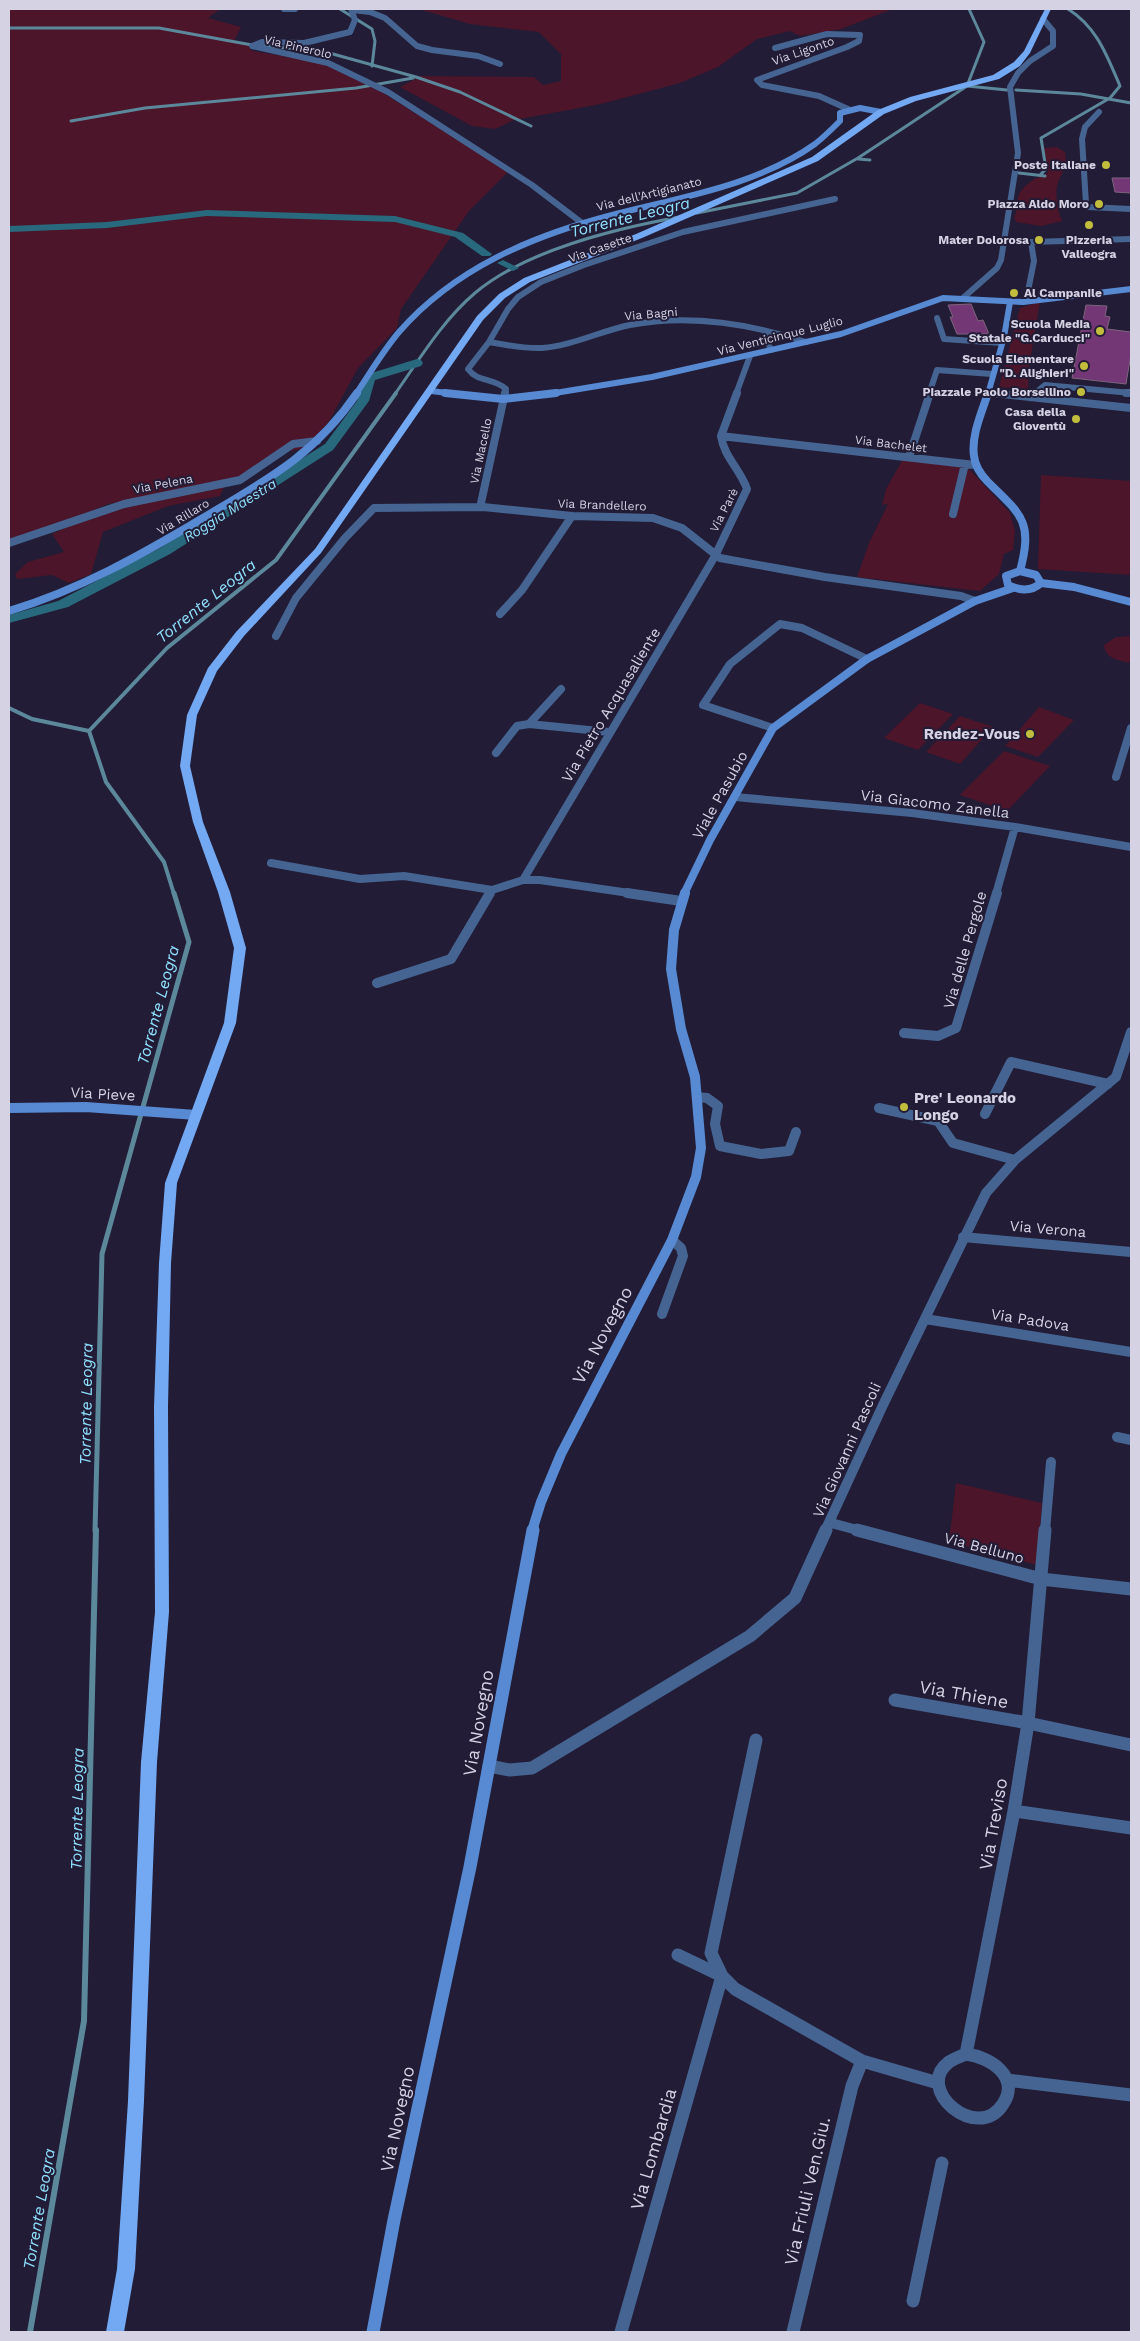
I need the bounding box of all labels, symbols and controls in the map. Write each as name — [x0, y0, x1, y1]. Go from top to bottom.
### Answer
street label: Via Pinerolo — [263, 32, 333, 62]
street label: Via Ligonto — [770, 34, 836, 68]
place label: Poste Italiane — [1014, 158, 1096, 172]
marker: Poste Italiane — [1100, 159, 1112, 171]
street label: Via dell'Artigianato — [595, 174, 703, 214]
water label: Torrente Leogra — [568, 193, 692, 241]
place label: Piazza Aldo Moro — [988, 197, 1089, 211]
marker: Piazza Aldo Moro — [1093, 198, 1105, 210]
marker: Pizzeria Valleogra — [1083, 219, 1095, 231]
street label: Via Casette — [567, 231, 633, 265]
place label: Mater Dolorosa — [938, 233, 1029, 247]
place label: Pizzeria Valleogra — [1061, 233, 1117, 261]
marker: Mater Dolorosa — [1033, 234, 1045, 246]
place label: Al Campanile — [1024, 286, 1102, 300]
marker: Al Campanile — [1008, 287, 1020, 299]
street label: Via Bagni — [624, 305, 678, 323]
street label: Via Venticinque Luglio — [716, 314, 844, 358]
place label: Scuola Media Statale "G.Carducci" — [969, 317, 1090, 345]
marker: Scuola Media Statale "G.Carducci" — [1094, 325, 1106, 337]
place label: Scuola Elementare "D. Alighieri" — [962, 352, 1074, 380]
marker: Scuola Elementare "D. Alighieri" — [1078, 360, 1090, 372]
place label: Piazzale Paolo Borsellino — [923, 385, 1071, 399]
marker: Piazzale Paolo Borsellino — [1075, 386, 1087, 398]
place label: Casa della Gioventù — [1005, 405, 1066, 433]
marker: Casa della Gioventù — [1070, 413, 1082, 425]
street label: Via Macello — [467, 417, 495, 485]
street label: Via Bachelet — [854, 433, 928, 455]
street label: Via Pelena — [132, 471, 194, 497]
water label: Roggia Maestra — [181, 475, 279, 545]
street label: Via Parè — [707, 486, 741, 534]
street label: Via Rillaro — [154, 496, 212, 538]
street label: Via Brandellero — [557, 496, 647, 514]
water label: Torrente Leogra — [152, 555, 260, 647]
street label: Via Pietro Acquasaliente — [558, 624, 664, 786]
place label: Rendez-Vous — [924, 725, 1020, 743]
marker: Rendez-Vous — [1024, 728, 1036, 740]
street label: Viale Pasubio — [688, 748, 752, 842]
street label: Via Giacomo Zanella — [860, 786, 1011, 822]
street label: Via delle Pergole — [940, 889, 990, 1011]
water label: Torrente Leogra — [133, 943, 183, 1067]
street label: Via Pieve — [70, 1083, 136, 1105]
place label: Pre' Leonardo Longo — [914, 1089, 1016, 1124]
marker: Pre' Leonardo Longo — [898, 1101, 910, 1113]
street label: Via Verona — [1009, 1217, 1088, 1241]
street label: Via Novegno — [567, 1283, 637, 1387]
street label: Via Padova — [990, 1305, 1071, 1335]
water label: Torrente Leogra — [75, 1342, 97, 1465]
street label: Via Giovanni Pascoli — [809, 1380, 885, 1520]
street label: Via Belluno — [942, 1529, 1026, 1567]
street label: Via Novegno — [458, 1668, 498, 1778]
street label: Via Thiene — [918, 1676, 1010, 1712]
water label: Torrente Leogra — [66, 1747, 88, 1870]
street label: Via Treviso — [975, 1776, 1011, 1872]
street label: Via Novegno — [376, 2064, 418, 2174]
street label: Via Lombardia — [626, 2086, 680, 2212]
street label: Via Friuli Ven.Giu. — [780, 2115, 834, 2267]
water label: Torrente Leogra — [19, 2147, 59, 2271]

